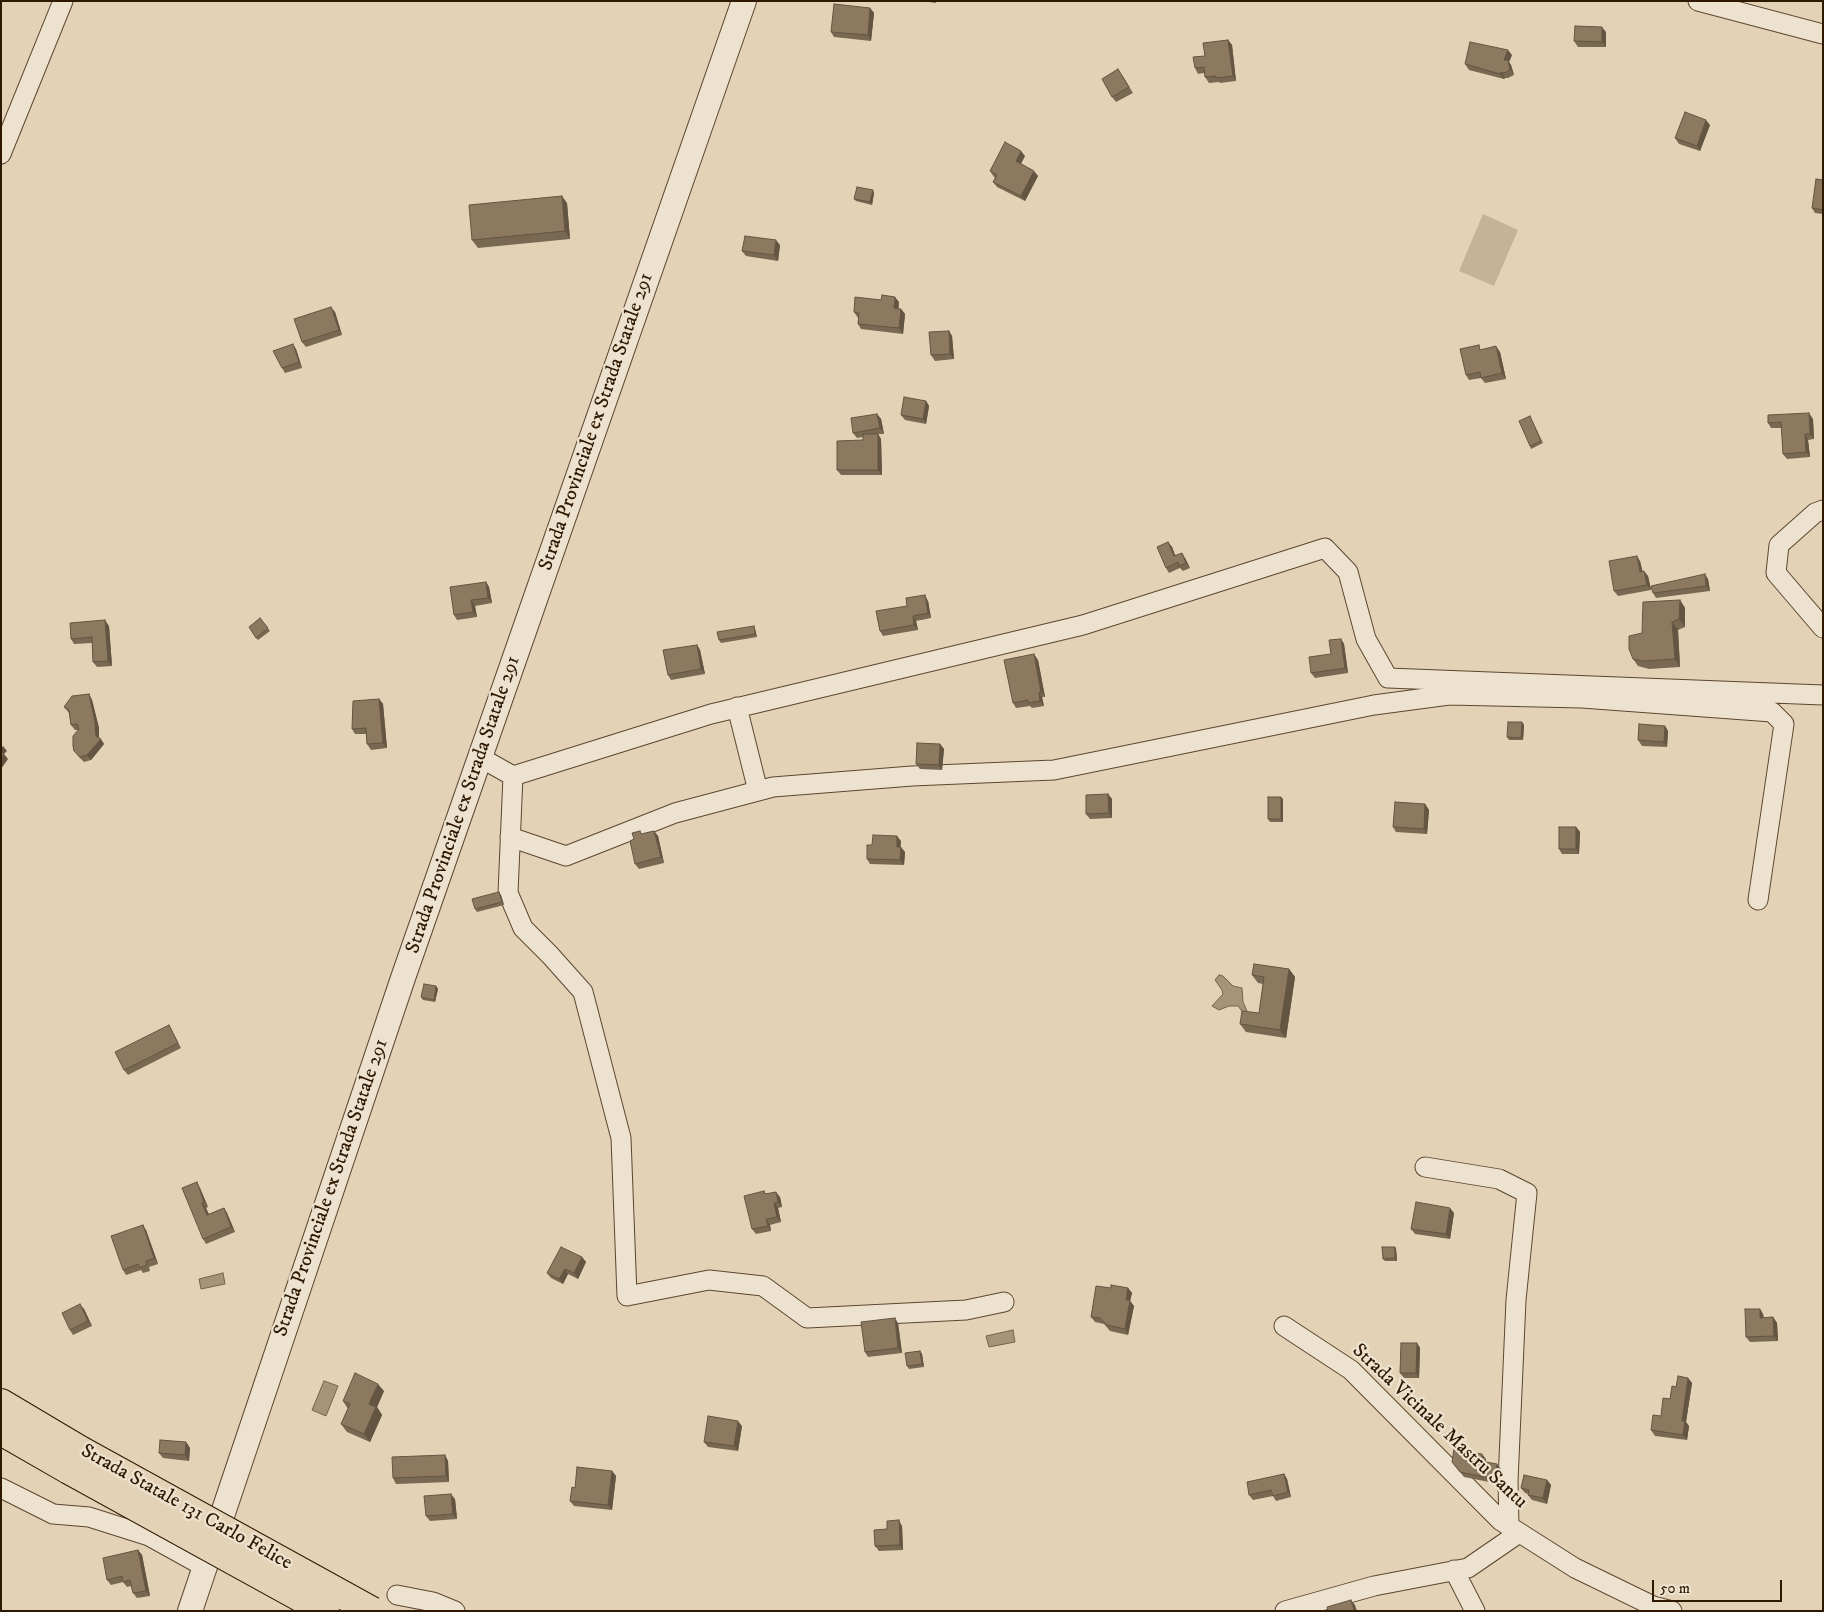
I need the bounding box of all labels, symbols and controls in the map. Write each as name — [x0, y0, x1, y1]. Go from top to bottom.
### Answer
street label: Strada Provinciale ex Strada Statale 291 — [535, 270, 659, 574]
street label: Strada Provinciale ex Strada Statale 291 — [402, 653, 526, 957]
street label: Strada Provinciale ex Strada Statale 291 — [270, 1036, 394, 1340]
street label: Strada Vicinale Mastru Santu — [1346, 1339, 1532, 1515]
street label: Strada Statale 131 Carlo Felice — [76, 1440, 296, 1576]
scale bar — [1654, 1570, 1784, 1602]
text: 50 m — [1660, 1579, 1690, 1598]

